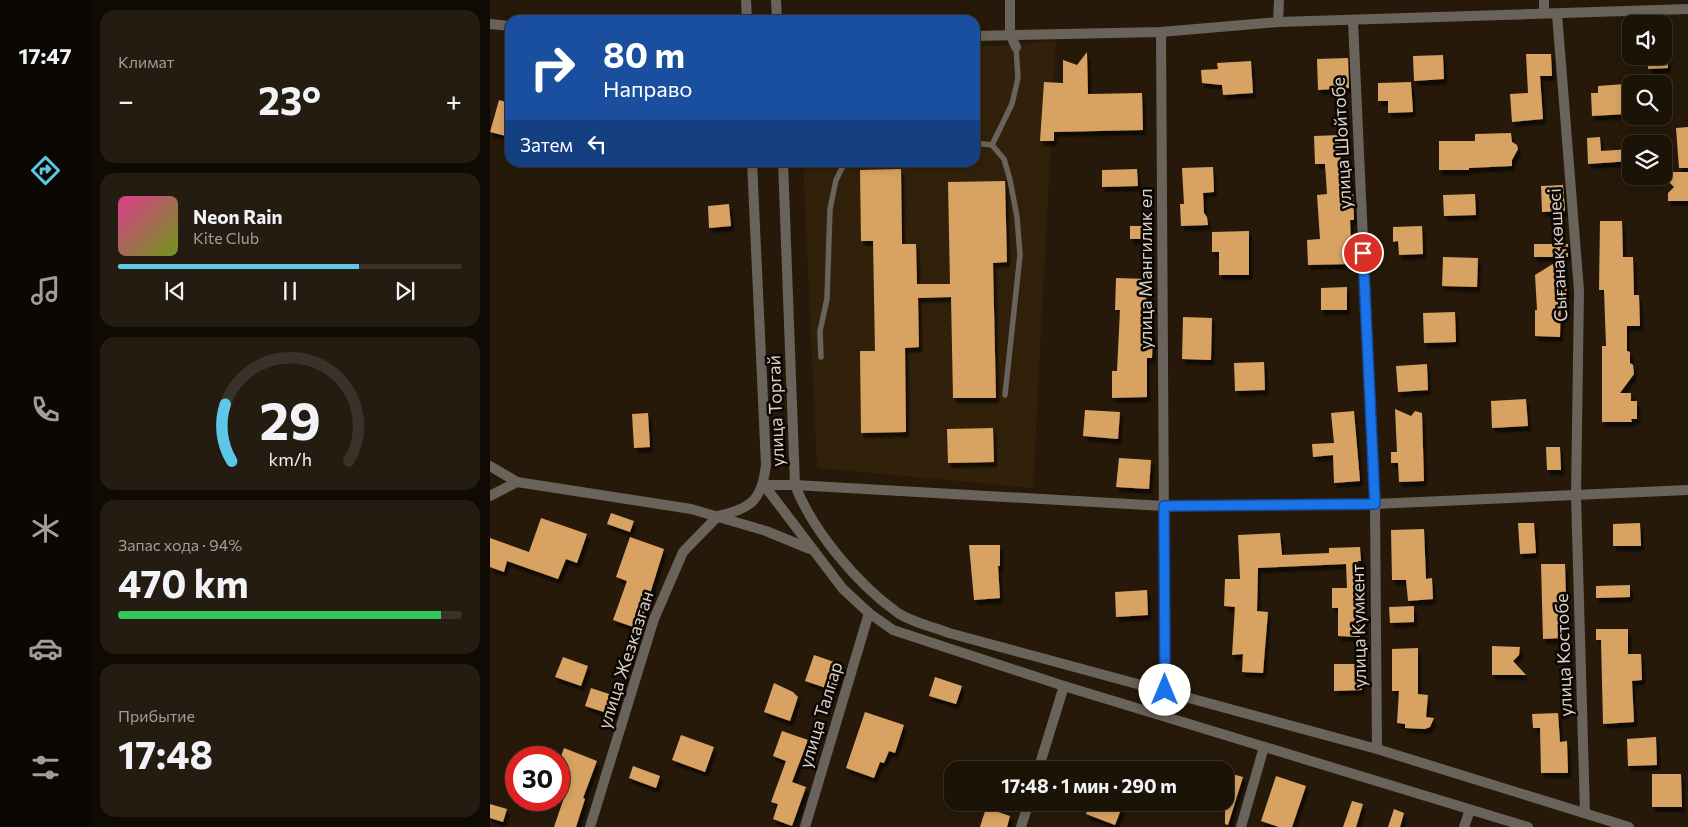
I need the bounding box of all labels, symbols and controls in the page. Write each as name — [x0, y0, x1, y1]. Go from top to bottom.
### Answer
map controls — [1622, 15, 1672, 185]
button: sound — [1622, 15, 1672, 65]
text: 80 m — [603, 32, 685, 75]
icon: right — [520, 35, 585, 100]
text: 17:47 — [18, 42, 72, 69]
text: Климат — [118, 52, 174, 71]
text: Направо — [603, 75, 693, 102]
button: search — [1622, 75, 1672, 125]
text: 23° — [258, 76, 321, 123]
street label: улица Шойтобе — [1327, 77, 1355, 210]
text: − — [118, 83, 134, 117]
text: + — [446, 83, 462, 117]
icon: left — [583, 130, 611, 158]
text: Затем — [520, 133, 573, 156]
button: layers — [1622, 135, 1672, 185]
icon: directions — [28, 153, 63, 188]
street label: улица Мангилик ел — [1134, 188, 1156, 350]
street label: Сығанақ көшесі — [1543, 188, 1571, 322]
text: Neon Rain — [193, 205, 283, 228]
text: Kite Club — [193, 228, 259, 247]
pin — [1342, 232, 1384, 274]
icon: arrive — [1349, 239, 1377, 267]
icon: music — [28, 273, 63, 308]
icon: previous — [161, 277, 189, 305]
icon: pause — [276, 277, 304, 305]
icon: next — [391, 277, 419, 305]
street label: улица Торгай — [762, 355, 788, 467]
text: 29 — [259, 387, 321, 451]
icon: phone — [28, 392, 63, 427]
text: km/h — [268, 448, 312, 470]
icon: climate — [28, 511, 63, 546]
text: Запас хода · 94% — [118, 535, 242, 554]
text: 470 km — [118, 559, 249, 606]
street label: улица Кумкент — [1346, 563, 1370, 688]
street label: улица Жезказган — [592, 588, 658, 732]
street label: улица Костобе — [1550, 593, 1576, 717]
icon: car — [28, 631, 63, 666]
street label: улица Талгар — [793, 659, 847, 771]
position arrow — [1138, 663, 1190, 715]
text: Прибытие — [118, 706, 195, 725]
text: 17:48 — [118, 730, 213, 777]
speed limit sign: 30 — [505, 746, 570, 811]
icon: filters — [28, 750, 63, 785]
text: 17:48 · 1 мин · 290 m — [1001, 774, 1177, 797]

